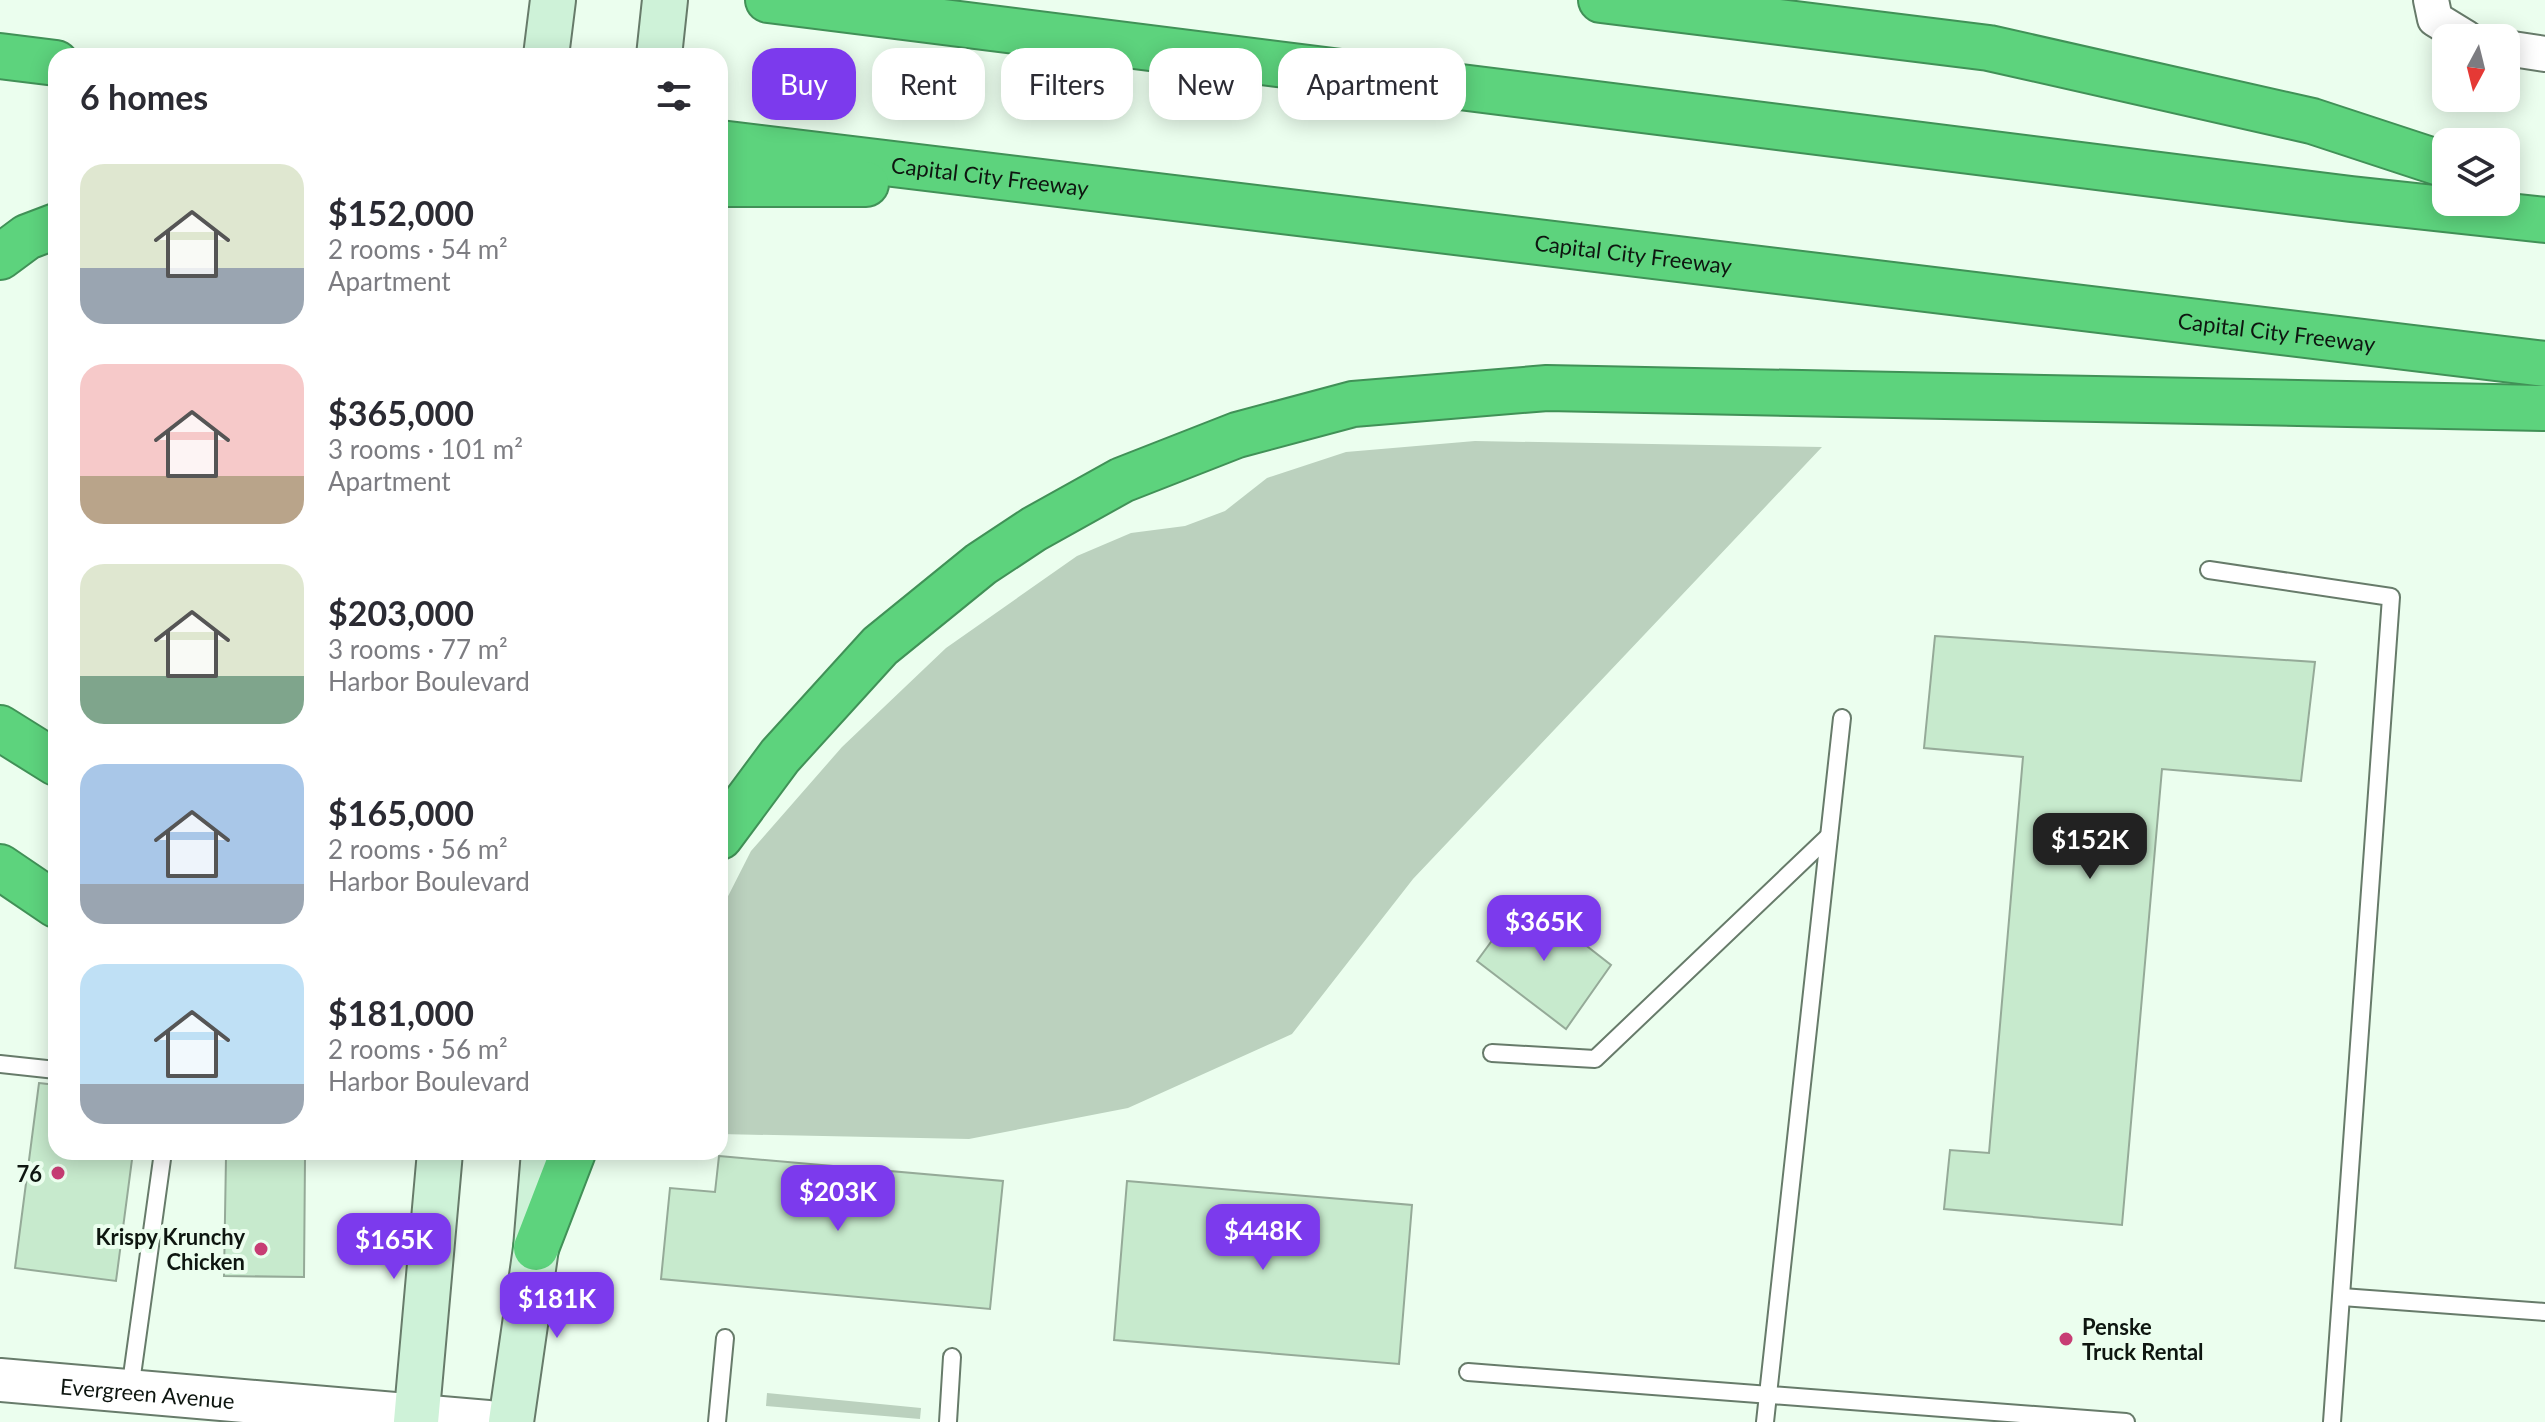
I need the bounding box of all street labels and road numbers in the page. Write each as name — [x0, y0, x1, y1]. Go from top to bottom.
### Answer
street label: Capital City Freeway — [890, 150, 1091, 201]
street label: Capital City Freeway — [1533, 228, 1734, 279]
street label: Capital City Freeway — [2176, 306, 2378, 357]
street label: Evergreen Avenue — [59, 1372, 236, 1414]

